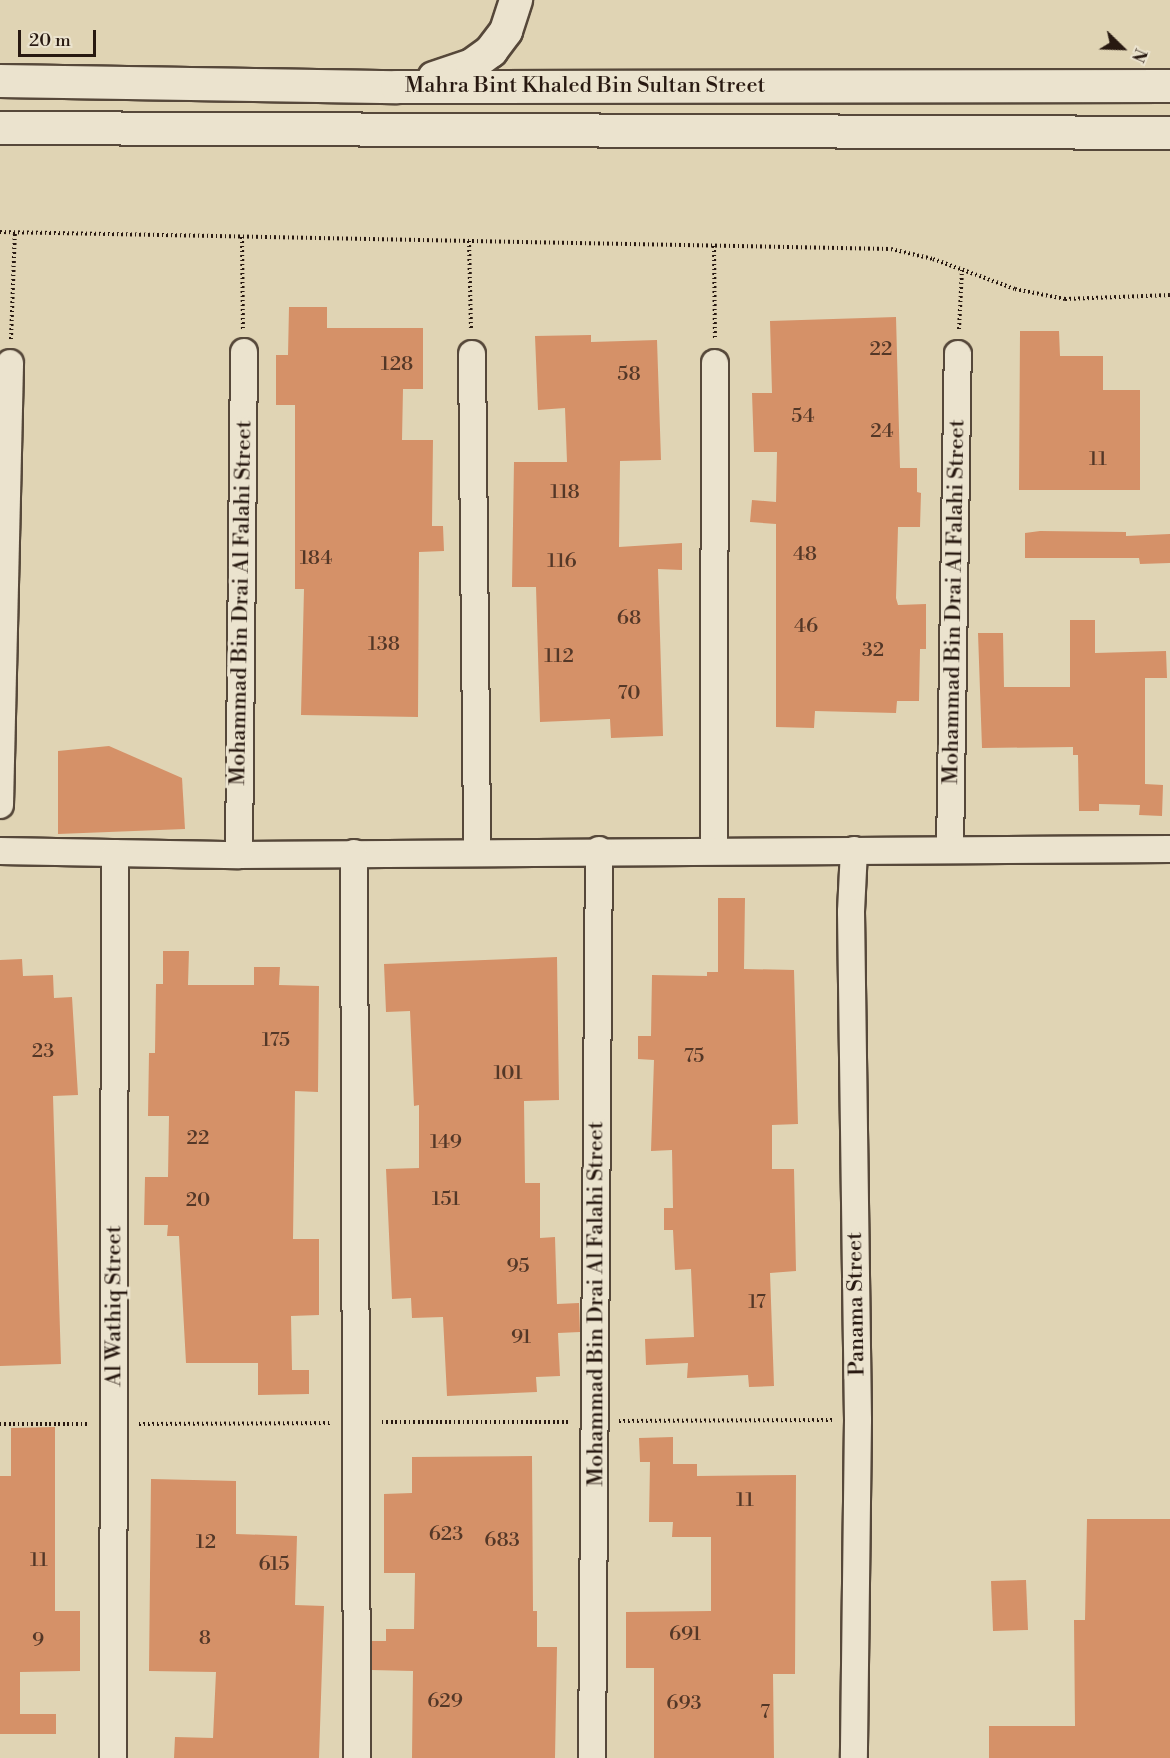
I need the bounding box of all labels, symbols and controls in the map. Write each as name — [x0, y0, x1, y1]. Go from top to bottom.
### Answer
scale bar — [21, 18, 99, 56]
north arrow — [1092, 18, 1152, 78]
text: 20 m — [29, 29, 71, 52]
text: N — [1127, 45, 1150, 65]
street label: Mahra Bint Khaled Bin Sultan Street — [405, 73, 765, 99]
house number: 22 — [870, 337, 892, 361]
house number: 128 — [381, 352, 413, 376]
house number: 58 — [617, 362, 641, 386]
house number: 54 — [791, 404, 815, 428]
house number: 24 — [870, 419, 894, 443]
street label: Mohammad Bin Drai Al Falahi Street — [938, 419, 970, 785]
street label: Mohammad Bin Drai Al Falahi Street — [225, 420, 257, 786]
house number: 11 — [1089, 447, 1107, 471]
house number: 118 — [550, 480, 580, 504]
house number: 48 — [793, 542, 817, 566]
house number: 184 — [300, 546, 332, 570]
house number: 116 — [547, 549, 577, 573]
house number: 68 — [617, 606, 641, 630]
house number: 46 — [794, 614, 818, 638]
house number: 138 — [368, 632, 400, 656]
house number: 32 — [862, 638, 884, 662]
house number: 112 — [544, 644, 574, 668]
house number: 70 — [618, 681, 640, 705]
house number: 175 — [262, 1028, 290, 1052]
house number: 23 — [32, 1039, 54, 1063]
house number: 75 — [684, 1044, 704, 1068]
house number: 101 — [493, 1061, 523, 1085]
street label: Mohammad Bin Drai Al Falahi Street — [583, 1121, 609, 1487]
house number: 22 — [187, 1126, 209, 1150]
house number: 149 — [430, 1130, 462, 1154]
house number: 151 — [432, 1187, 460, 1211]
house number: 20 — [186, 1188, 210, 1212]
street label: Al Wathiq Street — [101, 1225, 127, 1387]
street label: Panama Street — [842, 1232, 870, 1376]
house number: 95 — [506, 1254, 530, 1278]
house number: 17 — [748, 1290, 766, 1314]
house number: 91 — [511, 1325, 531, 1349]
house number: 11 — [736, 1488, 754, 1512]
house number: 623 — [429, 1522, 463, 1546]
house number: 683 — [484, 1528, 520, 1552]
house number: 12 — [196, 1530, 216, 1554]
house number: 11 — [30, 1548, 48, 1572]
house number: 615 — [258, 1552, 290, 1576]
house number: 691 — [669, 1622, 701, 1646]
house number: 8 — [199, 1626, 211, 1650]
house number: 9 — [32, 1628, 44, 1652]
house number: 629 — [427, 1689, 463, 1713]
house number: 693 — [666, 1691, 702, 1715]
house number: 7 — [760, 1700, 770, 1724]

